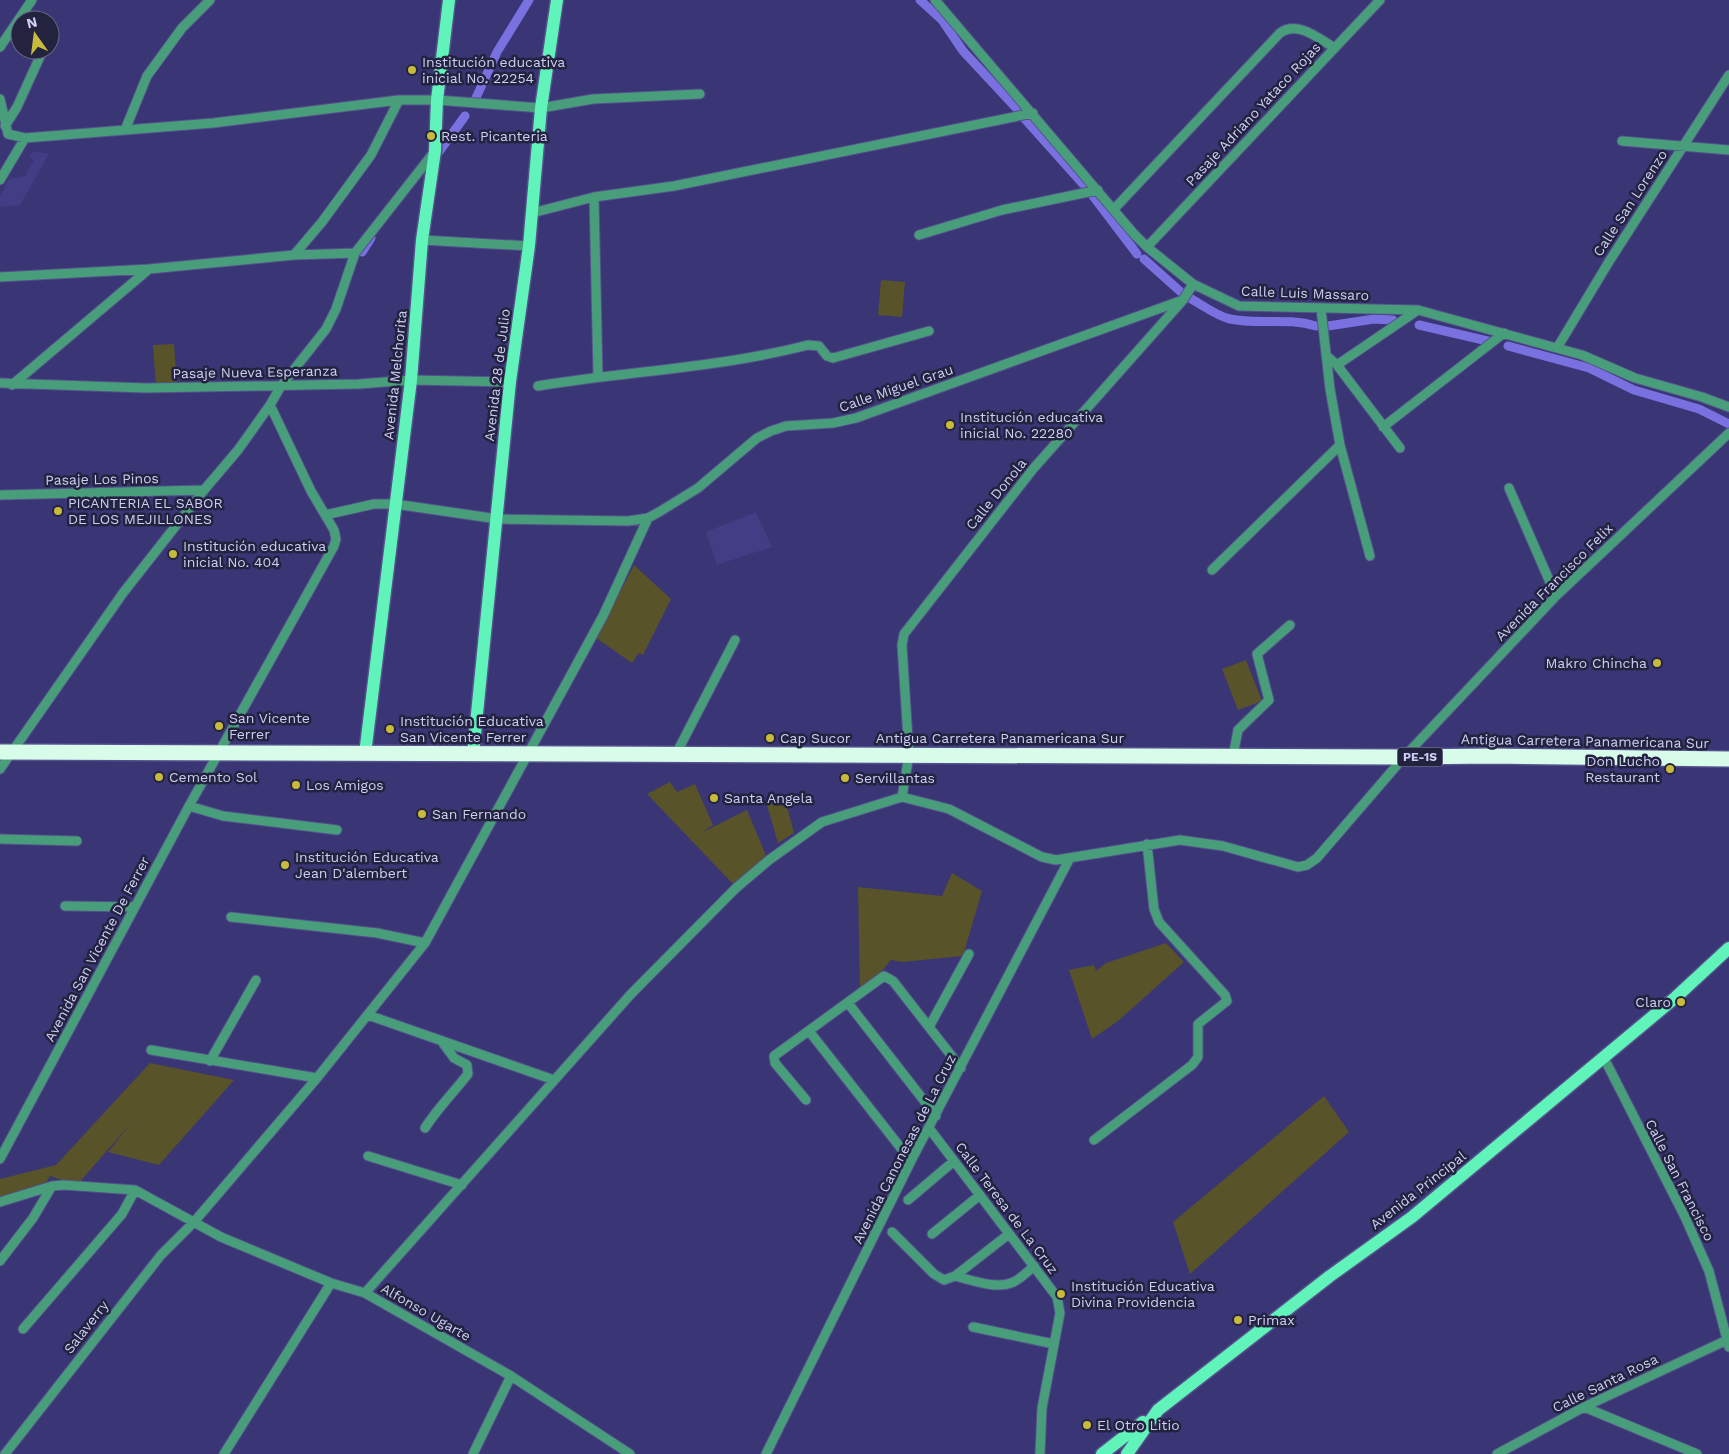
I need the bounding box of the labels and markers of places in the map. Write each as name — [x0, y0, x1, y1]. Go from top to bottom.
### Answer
place label: Institución educativa inicial No. 22254 — [422, 54, 565, 86]
marker: Institución educativa inicial No. 22254 — [406, 64, 418, 76]
place label: Rest. Picanteria — [441, 128, 548, 144]
marker: Rest. Picanteria — [425, 130, 437, 142]
place label: Institución educativa inicial No. 22280 — [960, 409, 1103, 441]
marker: Institución educativa inicial No. 22280 — [944, 419, 956, 431]
place label: PICANTERIA EL SABOR DE LOS MEJILLONES — [68, 495, 223, 527]
marker: PICANTERIA EL SABOR DE LOS MEJILLONES — [52, 505, 64, 517]
place label: Institución educativa inicial No. 404 — [183, 538, 326, 570]
marker: Institución educativa inicial No. 404 — [167, 548, 179, 560]
place label: Makro Chincha — [1546, 655, 1647, 671]
marker: Makro Chincha — [1651, 657, 1663, 669]
place label: San Vicente Ferrer — [229, 710, 310, 742]
place label: Institución Educativa San Vicente Ferrer — [400, 713, 544, 745]
marker: San Vicente Ferrer — [213, 720, 225, 732]
marker: Institución Educativa San Vicente Ferrer — [384, 723, 396, 735]
place label: Cap Sucor — [780, 730, 851, 746]
marker: Cap Sucor — [764, 732, 776, 744]
place label: Don Lucho Restaurant — [1585, 753, 1660, 785]
marker: Don Lucho Restaurant — [1664, 763, 1676, 775]
place label: Cemento Sol — [169, 769, 258, 785]
place label: Servillantas — [855, 770, 935, 786]
marker: Cemento Sol — [153, 771, 165, 783]
marker: Servillantas — [839, 772, 851, 784]
place label: Los Amigos — [306, 777, 384, 793]
marker: Los Amigos — [290, 779, 302, 791]
place label: Santa Angela — [724, 790, 813, 806]
marker: Santa Angela — [708, 792, 720, 804]
place label: San Fernando — [432, 806, 526, 822]
marker: San Fernando — [416, 808, 428, 820]
place label: Institución Educativa Jean D'alembert — [295, 849, 439, 881]
marker: Institución Educativa Jean D'alembert — [279, 859, 291, 871]
place label: Claro — [1635, 994, 1671, 1010]
marker: Claro — [1675, 996, 1687, 1008]
place label: Institución Educativa Divina Providencia — [1071, 1278, 1215, 1310]
marker: Institución Educativa Divina Providencia — [1055, 1288, 1067, 1300]
place label: Primax — [1248, 1312, 1295, 1328]
marker: Primax — [1232, 1314, 1244, 1326]
place label: El Otro Litio — [1097, 1417, 1180, 1433]
marker: El Otro Litio — [1081, 1419, 1093, 1431]

